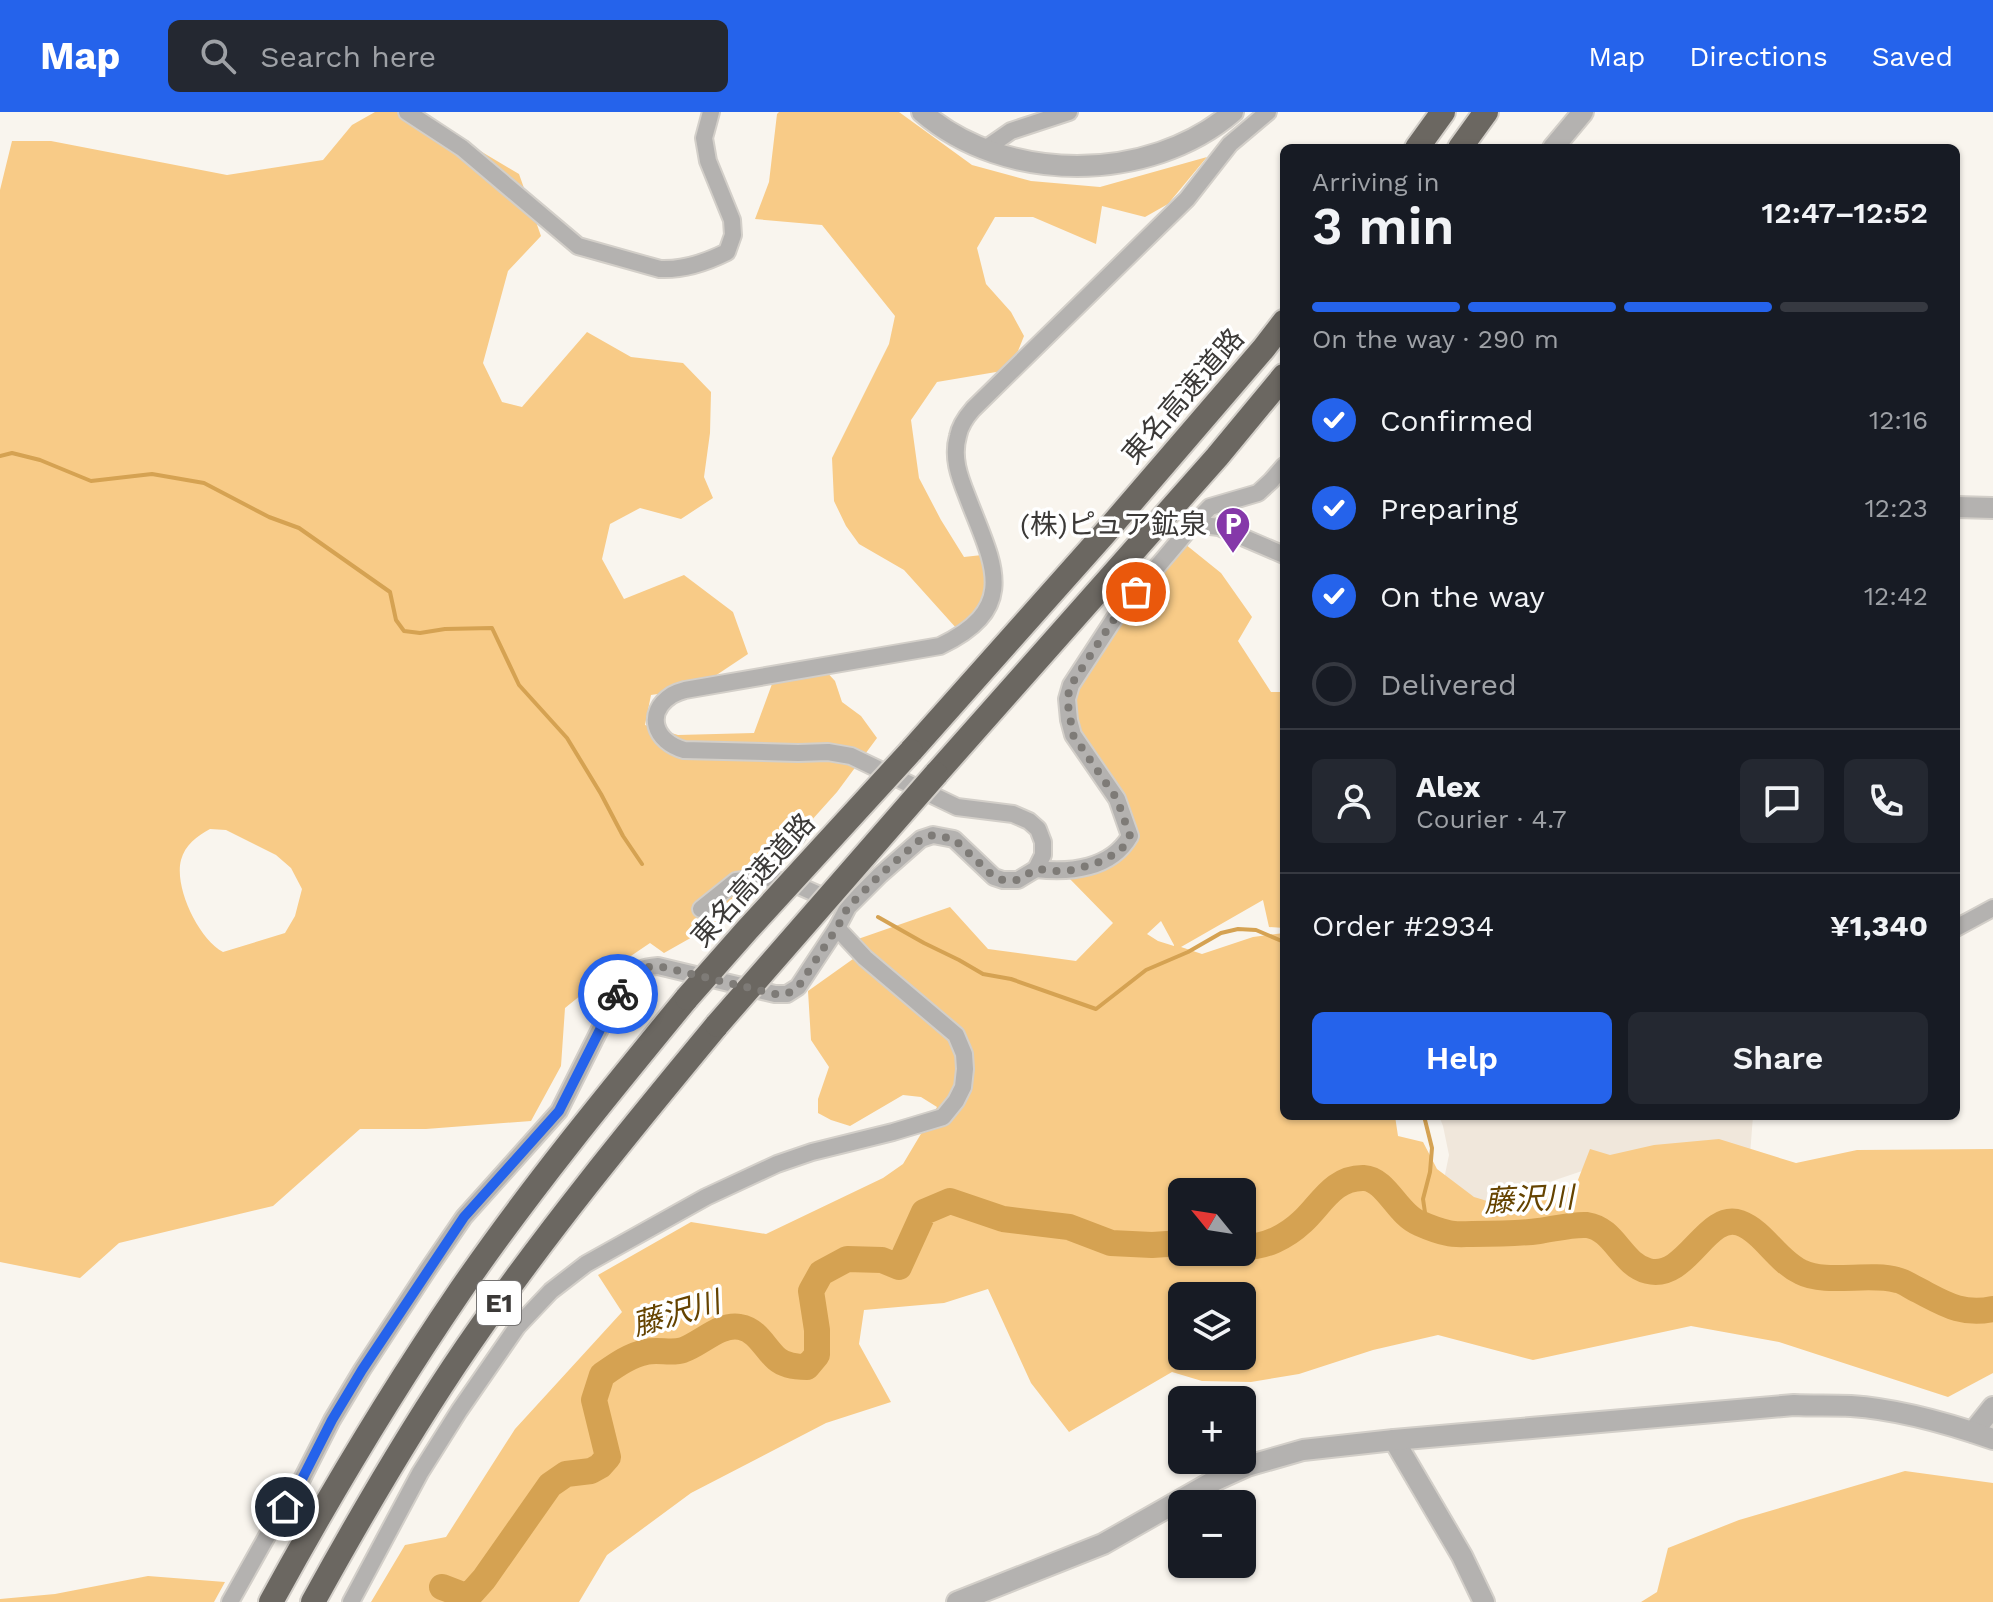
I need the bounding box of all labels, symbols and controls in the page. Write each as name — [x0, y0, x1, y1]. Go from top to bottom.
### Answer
search box — [168, 20, 728, 92]
text: Map — [40, 34, 120, 78]
icon: search — [196, 34, 240, 78]
text: Search here — [260, 39, 436, 74]
text: Map — [1588, 40, 1645, 73]
text: Directions — [1689, 40, 1828, 73]
text: Saved — [1872, 40, 1953, 73]
text: Arriving in — [1312, 167, 1440, 197]
text: 12:47–12:52 — [1762, 195, 1928, 230]
text: 3 min — [1312, 196, 1455, 257]
street label: 東名高速道路 — [1115, 322, 1251, 470]
text: On the way · 290 m — [1312, 324, 1559, 354]
icon: check — [1312, 398, 1356, 442]
text: Confirmed — [1380, 403, 1534, 438]
text: 12:16 — [1869, 405, 1928, 435]
icon: check — [1312, 486, 1356, 530]
text: Preparing — [1380, 491, 1518, 526]
text: 12:23 — [1865, 493, 1928, 523]
parking icon: (株)ピュア鉱泉 — [1214, 505, 1252, 555]
place label: (株)ピュア鉱泉 — [1020, 508, 1207, 541]
pin — [1102, 558, 1170, 626]
icon: bag — [1114, 570, 1158, 614]
icon: check — [1312, 574, 1356, 618]
text: On the way — [1380, 579, 1545, 614]
text: 12:42 — [1864, 581, 1928, 611]
text: Delivered — [1380, 667, 1517, 702]
button: person — [1312, 759, 1396, 843]
button: chat — [1740, 759, 1824, 843]
button: phone — [1844, 759, 1928, 843]
text: Alex — [1416, 769, 1480, 804]
text: Courier · 4.7 — [1416, 804, 1566, 834]
street label: 東名高速道路 — [685, 807, 821, 953]
text: Order #2934 — [1312, 908, 1494, 943]
text: ¥1,340 — [1830, 908, 1928, 943]
courier — [578, 954, 658, 1034]
icon: bike — [596, 972, 640, 1016]
button: Help — [1312, 1012, 1612, 1104]
button: Share — [1628, 1012, 1928, 1104]
north arrow — [1168, 1178, 1256, 1266]
map controls — [1168, 1178, 1256, 1578]
water label: 藤沢川 — [1483, 1179, 1578, 1219]
road number: E1 — [477, 1281, 521, 1325]
button: layers — [1168, 1282, 1256, 1370]
water label: 藤沢川 — [628, 1283, 727, 1342]
button: + — [1168, 1386, 1256, 1474]
pin — [251, 1473, 319, 1541]
icon: home — [263, 1485, 307, 1529]
button: − — [1168, 1490, 1256, 1578]

